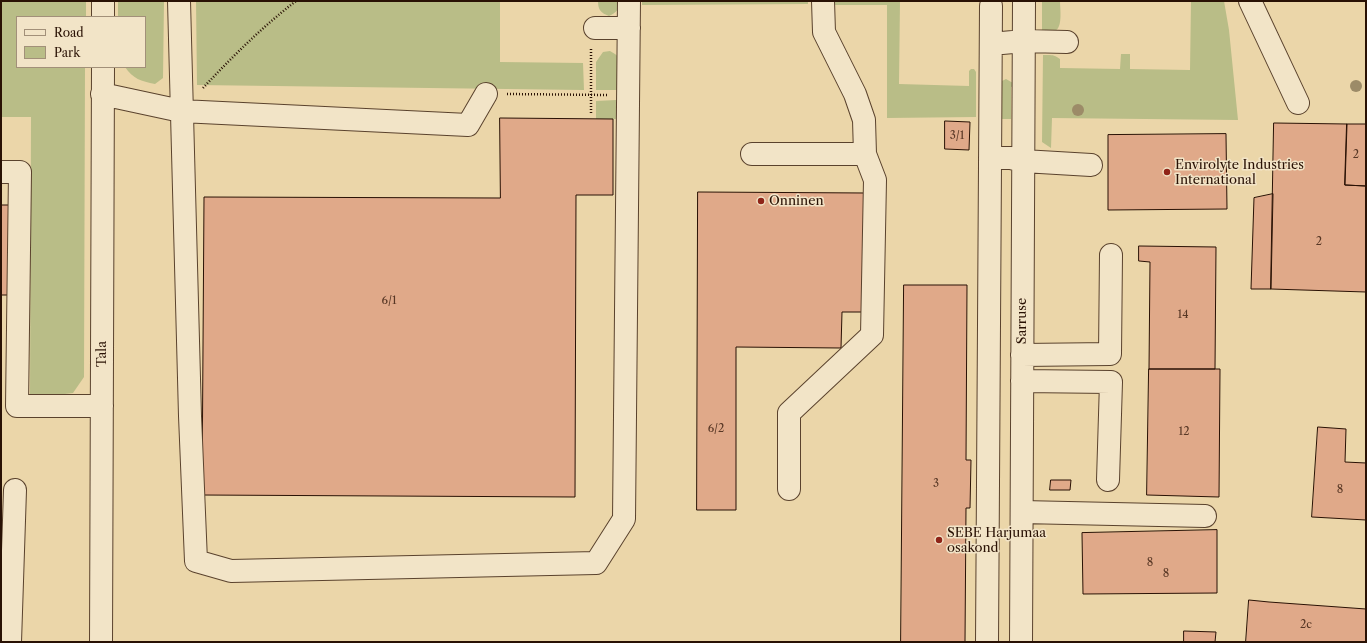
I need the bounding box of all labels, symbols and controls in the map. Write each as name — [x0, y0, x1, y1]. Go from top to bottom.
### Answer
legend — [16, 16, 146, 68]
text: Road — [54, 25, 84, 40]
text: Park — [54, 45, 80, 60]
house number: 3/1 — [950, 129, 964, 143]
house number: 2 — [1353, 148, 1359, 162]
place label: Envirolyte Industries International — [1175, 157, 1304, 188]
marker: Envirolyte Industries International — [1162, 167, 1172, 177]
place label: Onninen — [769, 193, 824, 209]
marker: Onninen — [756, 196, 766, 206]
house number: 2 — [1316, 235, 1322, 249]
house number: 6/1 — [381, 294, 397, 308]
street label: Sarruse — [1014, 298, 1030, 344]
house number: 14 — [1178, 308, 1188, 322]
street label: Tala — [94, 341, 110, 367]
house number: 6/2 — [708, 422, 724, 436]
house number: 12 — [1179, 425, 1189, 439]
house number: 3 — [933, 477, 939, 491]
house number: 8 — [1337, 483, 1343, 497]
place label: SEBE Harjumaa osakond — [947, 525, 1046, 556]
marker: SEBE Harjumaa osakond — [934, 535, 944, 545]
house number: 8 — [1147, 556, 1153, 570]
house number: 8 — [1163, 567, 1169, 581]
house number: 2c — [1300, 618, 1312, 632]

